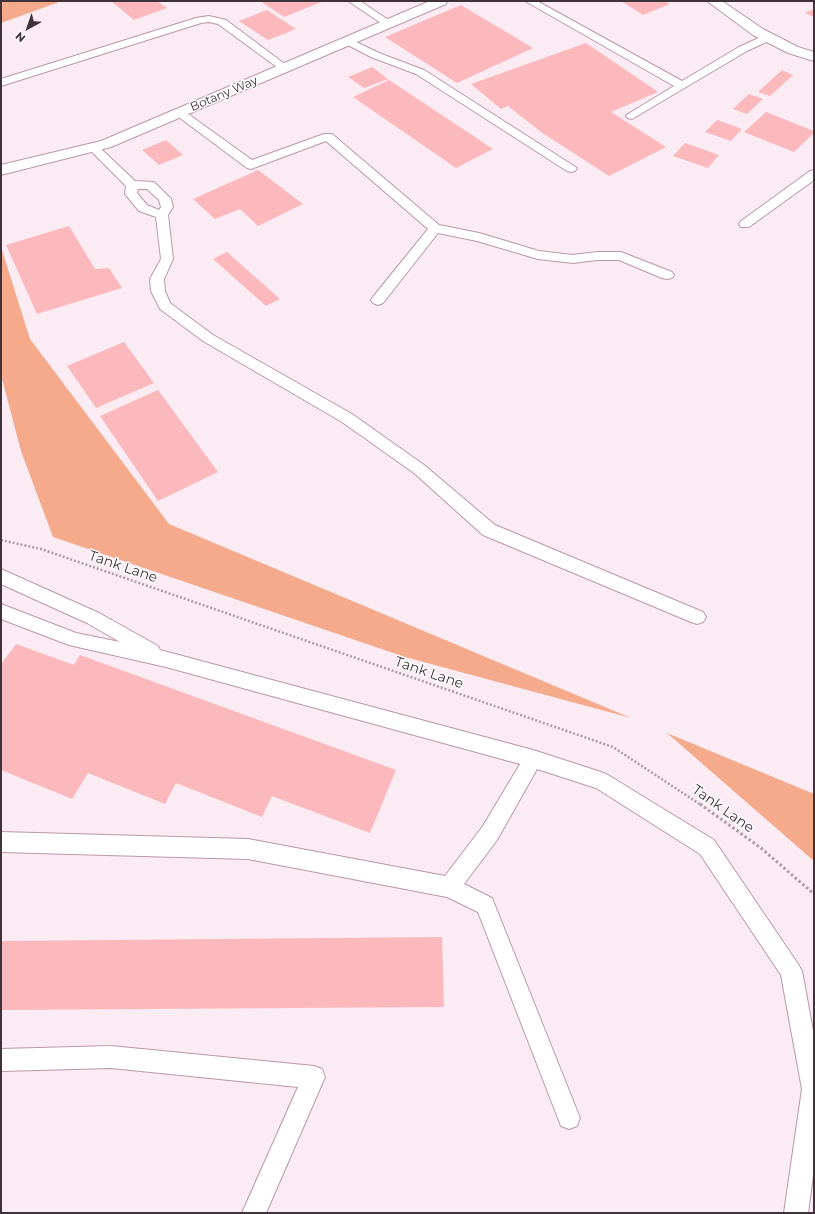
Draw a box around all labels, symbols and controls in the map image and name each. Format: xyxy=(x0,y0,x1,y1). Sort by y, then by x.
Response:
north arrow xyxy=(8,8,48,48)
text: N xyxy=(12,29,28,45)
street label: Botany Way xyxy=(188,73,260,115)
street label: Tank Lane xyxy=(86,547,160,587)
street label: Tank Lane xyxy=(392,653,466,693)
street label: Tank Lane xyxy=(689,782,757,836)

